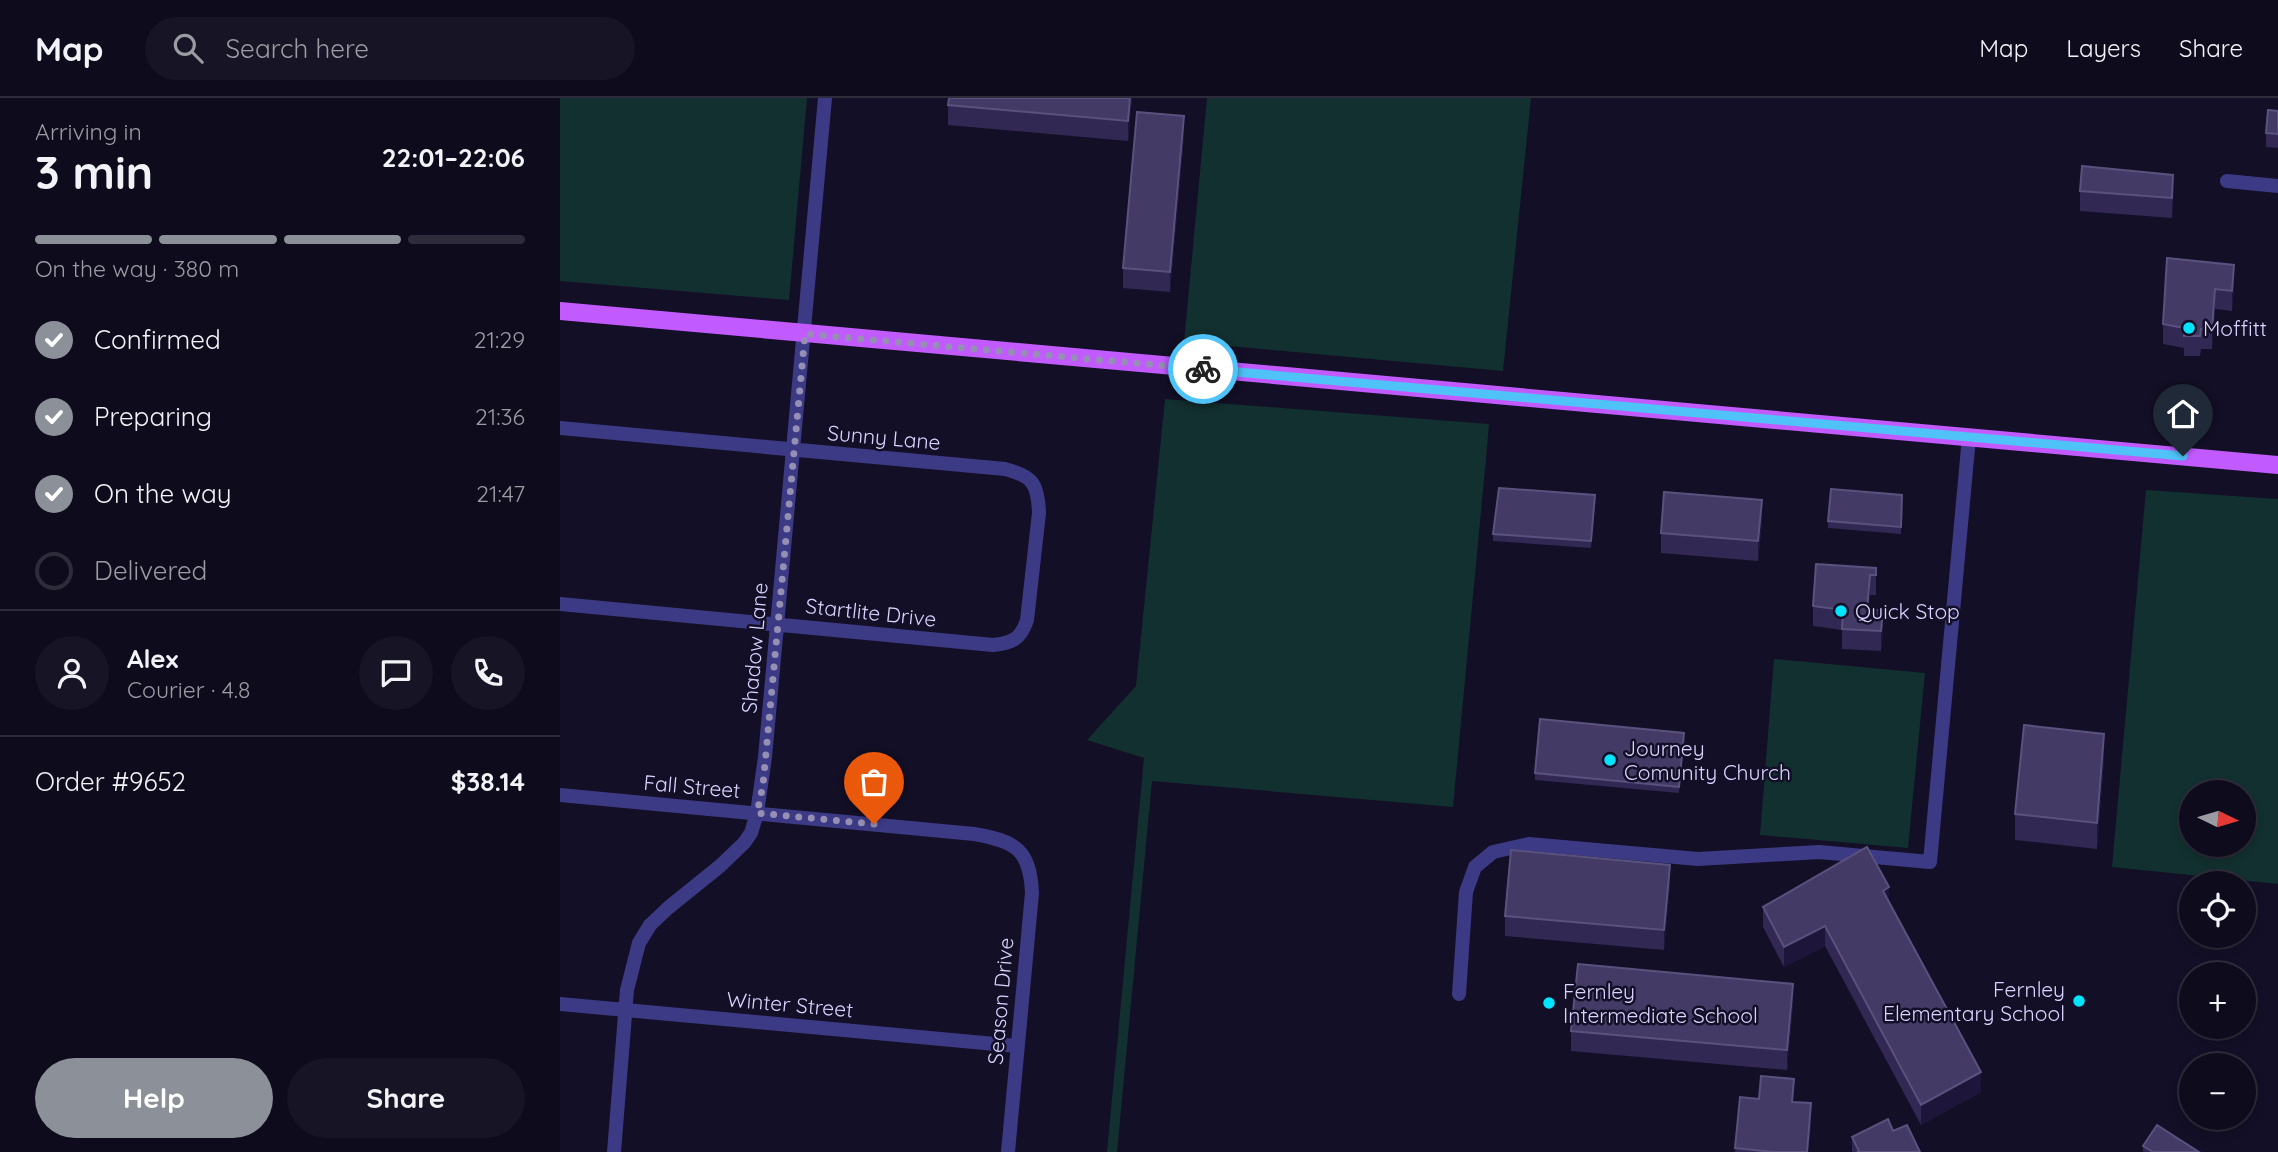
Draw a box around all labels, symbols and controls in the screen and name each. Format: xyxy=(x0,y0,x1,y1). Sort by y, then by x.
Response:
search box xyxy=(145,17,635,80)
text: Map xyxy=(35,28,103,69)
icon: search xyxy=(169,29,207,67)
text: Search here xyxy=(225,32,369,65)
text: Map xyxy=(1979,33,2028,63)
text: Layers xyxy=(2066,33,2141,63)
text: Share xyxy=(2179,33,2243,63)
text: Arriving in xyxy=(35,117,142,146)
text: 22:01–22:06 xyxy=(382,141,525,174)
text: 3 min xyxy=(35,143,153,201)
text: On the way · 380 m xyxy=(35,254,239,283)
place label: Moffitt xyxy=(2203,315,2267,341)
marker: Moffitt xyxy=(2181,320,2197,336)
icon: check xyxy=(35,321,73,359)
text: Confirmed xyxy=(94,323,221,356)
text: 21:29 xyxy=(474,325,525,354)
courier xyxy=(1168,334,1238,404)
icon: bike xyxy=(1184,350,1222,388)
pin xyxy=(2153,384,2213,456)
icon: home xyxy=(2164,395,2202,433)
icon: check xyxy=(35,398,73,436)
text: Preparing xyxy=(94,400,212,433)
text: 21:36 xyxy=(475,402,525,431)
street label: Sunny Lane xyxy=(826,419,942,455)
icon: check xyxy=(35,475,73,513)
text: On the way xyxy=(94,477,232,510)
text: 21:47 xyxy=(476,479,525,508)
text: Delivered xyxy=(94,554,207,587)
street label: Shadow Lane xyxy=(735,581,773,715)
street label: Startlite Drive xyxy=(804,592,938,632)
place label: Quick Stop xyxy=(1855,598,1960,624)
marker: Quick Stop xyxy=(1833,603,1849,619)
button: person xyxy=(35,636,109,710)
button: chat xyxy=(359,636,433,710)
button: phone xyxy=(451,636,525,710)
text: Alex xyxy=(127,642,178,675)
text: Courier · 4.8 xyxy=(127,675,250,704)
place label: Journey Comunity Church xyxy=(1624,735,1791,785)
pin xyxy=(844,752,904,824)
marker: Journey Comunity Church xyxy=(1602,752,1618,768)
icon: bag xyxy=(855,763,893,801)
text: Order #9652 xyxy=(35,765,186,798)
text: $38.14 xyxy=(451,765,525,798)
street label: Fall Street xyxy=(643,769,741,803)
north arrow xyxy=(2179,780,2256,858)
map controls xyxy=(2179,780,2256,1130)
button: locate xyxy=(2179,871,2256,948)
street label: Season Drive xyxy=(981,936,1019,1066)
button: + xyxy=(2179,962,2256,1039)
place label: Fernley Elementary School xyxy=(1883,976,2065,1026)
place label: Fernley Intermediate School xyxy=(1563,978,1758,1028)
street label: Winter Street xyxy=(726,986,854,1022)
marker: Fernley Elementary School xyxy=(2071,993,2087,1009)
marker: Fernley Intermediate School xyxy=(1541,995,1557,1011)
button: − xyxy=(2179,1053,2256,1130)
button: Help xyxy=(35,1058,273,1138)
button: Share xyxy=(287,1058,525,1138)

